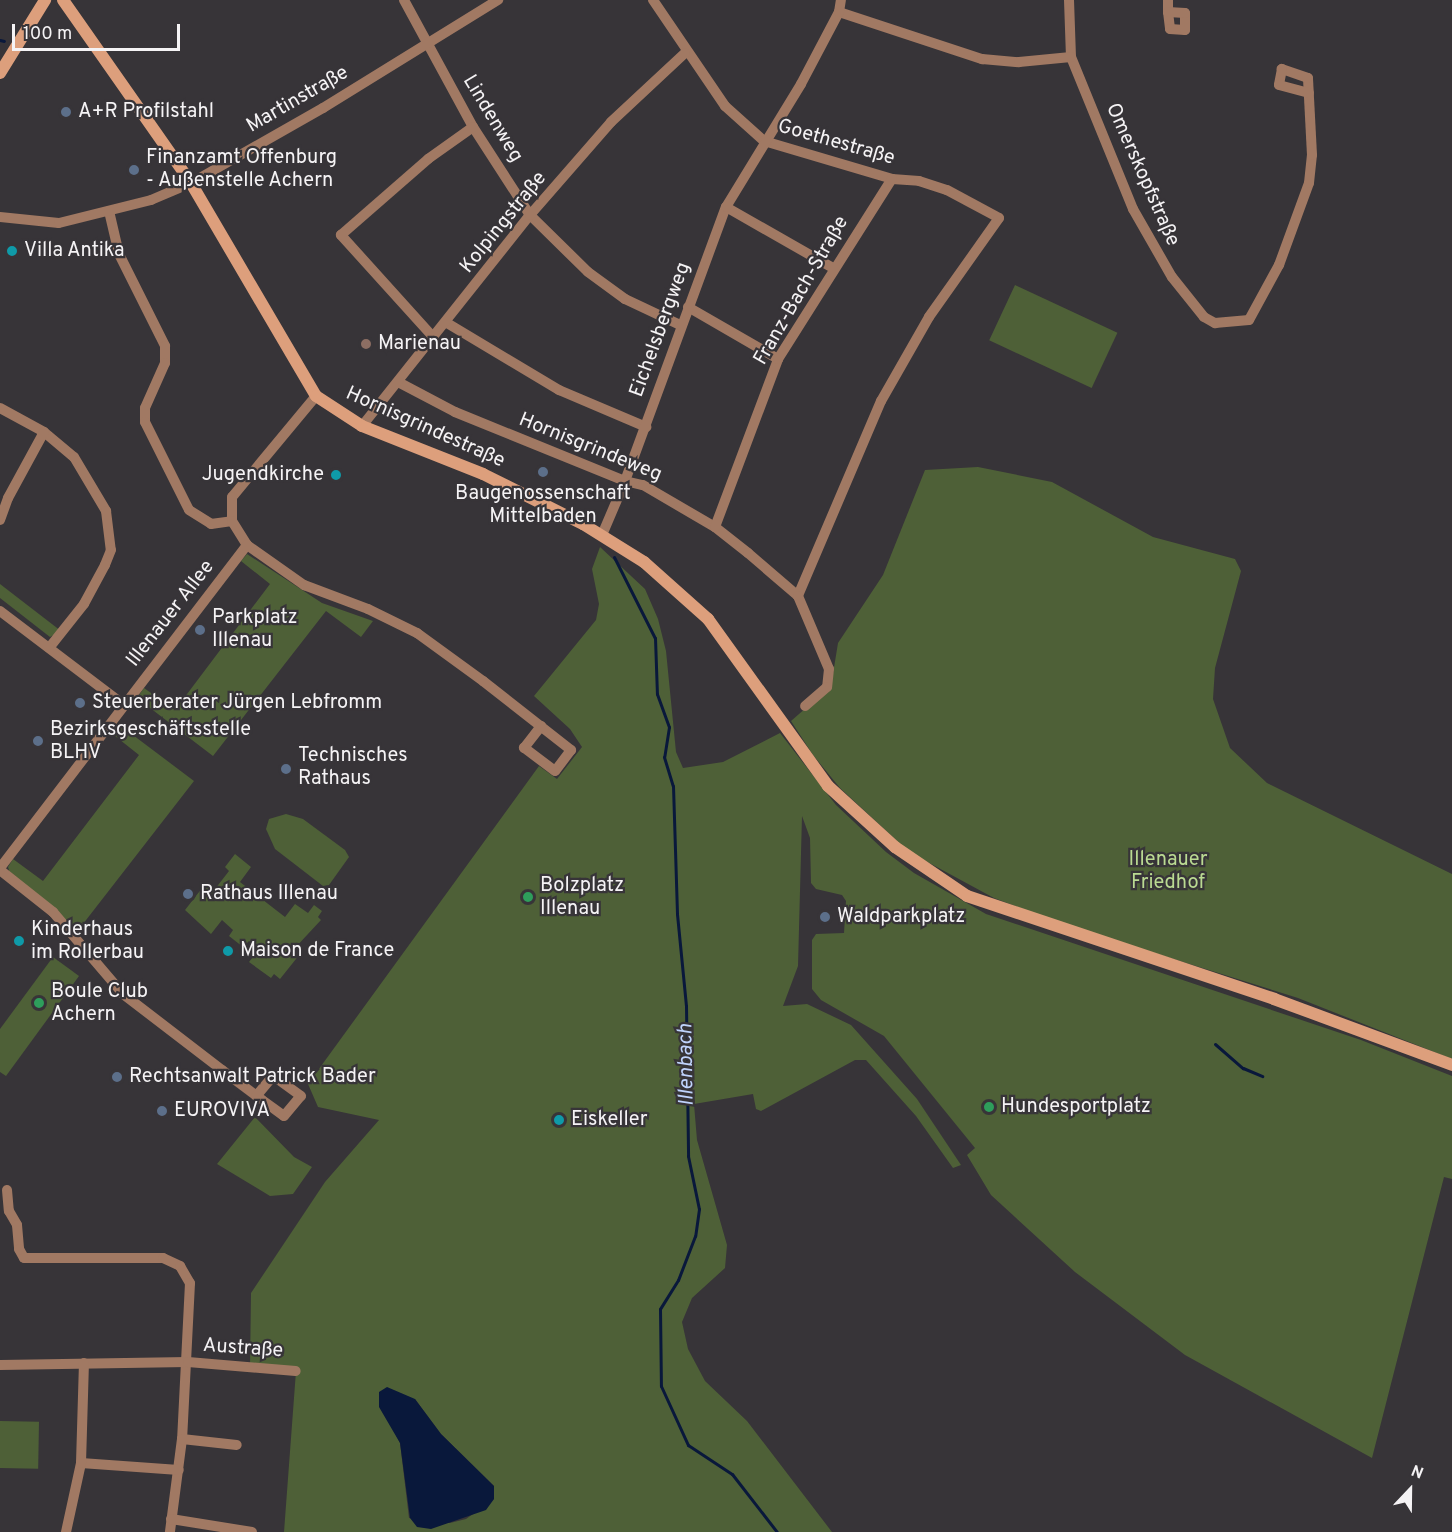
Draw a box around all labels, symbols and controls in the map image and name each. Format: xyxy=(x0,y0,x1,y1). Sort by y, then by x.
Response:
scale bar xyxy=(15,12,183,50)
text: 100 m xyxy=(23,23,72,46)
street label: Martinstraße xyxy=(243,61,353,139)
street label: Lindenweg xyxy=(457,71,527,167)
place label: A+R Profilstahl xyxy=(78,100,214,124)
street label: Omerskopfstraße xyxy=(1100,100,1184,250)
marker: A+R Profilstahl xyxy=(59,105,73,119)
street label: Goethestraße xyxy=(775,115,897,171)
place label: Finanzamt Offenburg - Außenstelle Achern xyxy=(146,146,337,193)
marker: Finanzamt Offenburg - Außenstelle Achern xyxy=(127,163,141,177)
street label: Kolpingstraße xyxy=(456,167,552,279)
street label: Franz-Bach-Straße xyxy=(750,212,854,370)
place label: Villa Antika xyxy=(24,239,125,263)
marker: Villa Antika xyxy=(5,244,19,258)
street label: Eichelsbergweg xyxy=(626,259,696,401)
place label: Marienau xyxy=(378,332,461,356)
marker: Marienau xyxy=(359,337,373,351)
street label: Hornisgrindestraße xyxy=(342,382,508,474)
street label: Hornisgrindeweg xyxy=(515,408,665,488)
place label: Jugendkirche xyxy=(202,463,324,487)
marker: Baugenossenschaft Mittelbaden xyxy=(536,465,550,479)
marker: Jugendkirche xyxy=(329,468,343,482)
place label: Baugenossenschaft Mittelbaden xyxy=(455,482,631,529)
street label: Illenauer Allee xyxy=(122,556,220,672)
place label: Parkplatz Illenau xyxy=(212,606,298,653)
marker: Parkplatz Illenau xyxy=(193,623,207,637)
place label: Steuerberater Jürgen Lebfromm xyxy=(92,691,382,715)
marker: Steuerberater Jürgen Lebfromm xyxy=(73,696,87,710)
place label: Bezirksgeschäftsstelle BLHV xyxy=(50,718,251,765)
marker: Bezirksgeschäftsstelle BLHV xyxy=(31,734,45,748)
place label: Technisches Rathaus xyxy=(298,745,408,792)
marker: Technisches Rathaus xyxy=(279,762,293,776)
park label: Illenauer Friedhof xyxy=(1129,848,1207,895)
place label: Bolzplatz Illenau xyxy=(540,874,624,921)
place label: Rathaus Illenau xyxy=(200,882,338,906)
marker: Rathaus Illenau xyxy=(181,887,195,901)
marker: Bolzplatz Illenau xyxy=(521,890,535,904)
place label: Waldparkplatz xyxy=(837,905,965,929)
marker: Waldparkplatz xyxy=(818,910,832,924)
place label: Kinderhaus im Rollerbau xyxy=(31,918,144,965)
marker: Kinderhaus im Rollerbau xyxy=(12,934,26,948)
place label: Maison de France xyxy=(240,939,394,963)
marker: Maison de France xyxy=(221,944,235,958)
place label: Boule Club Achern xyxy=(51,980,148,1027)
marker: Boule Club Achern xyxy=(32,996,46,1010)
water label: Illenbach xyxy=(674,1023,700,1107)
place label: Rechtsanwalt Patrick Bader xyxy=(129,1065,376,1089)
marker: Rechtsanwalt Patrick Bader xyxy=(110,1070,124,1084)
place label: Hundesportplatz xyxy=(1001,1095,1151,1119)
place label: EUROVIVA xyxy=(174,1099,270,1123)
marker: Hundesportplatz xyxy=(982,1100,996,1114)
marker: EUROVIVA xyxy=(155,1104,169,1118)
place label: Eiskeller xyxy=(571,1108,647,1132)
marker: Eiskeller xyxy=(552,1113,566,1127)
street label: Austraße xyxy=(202,1334,284,1364)
north arrow xyxy=(1380,1460,1440,1520)
text: N xyxy=(1408,1462,1426,1485)

